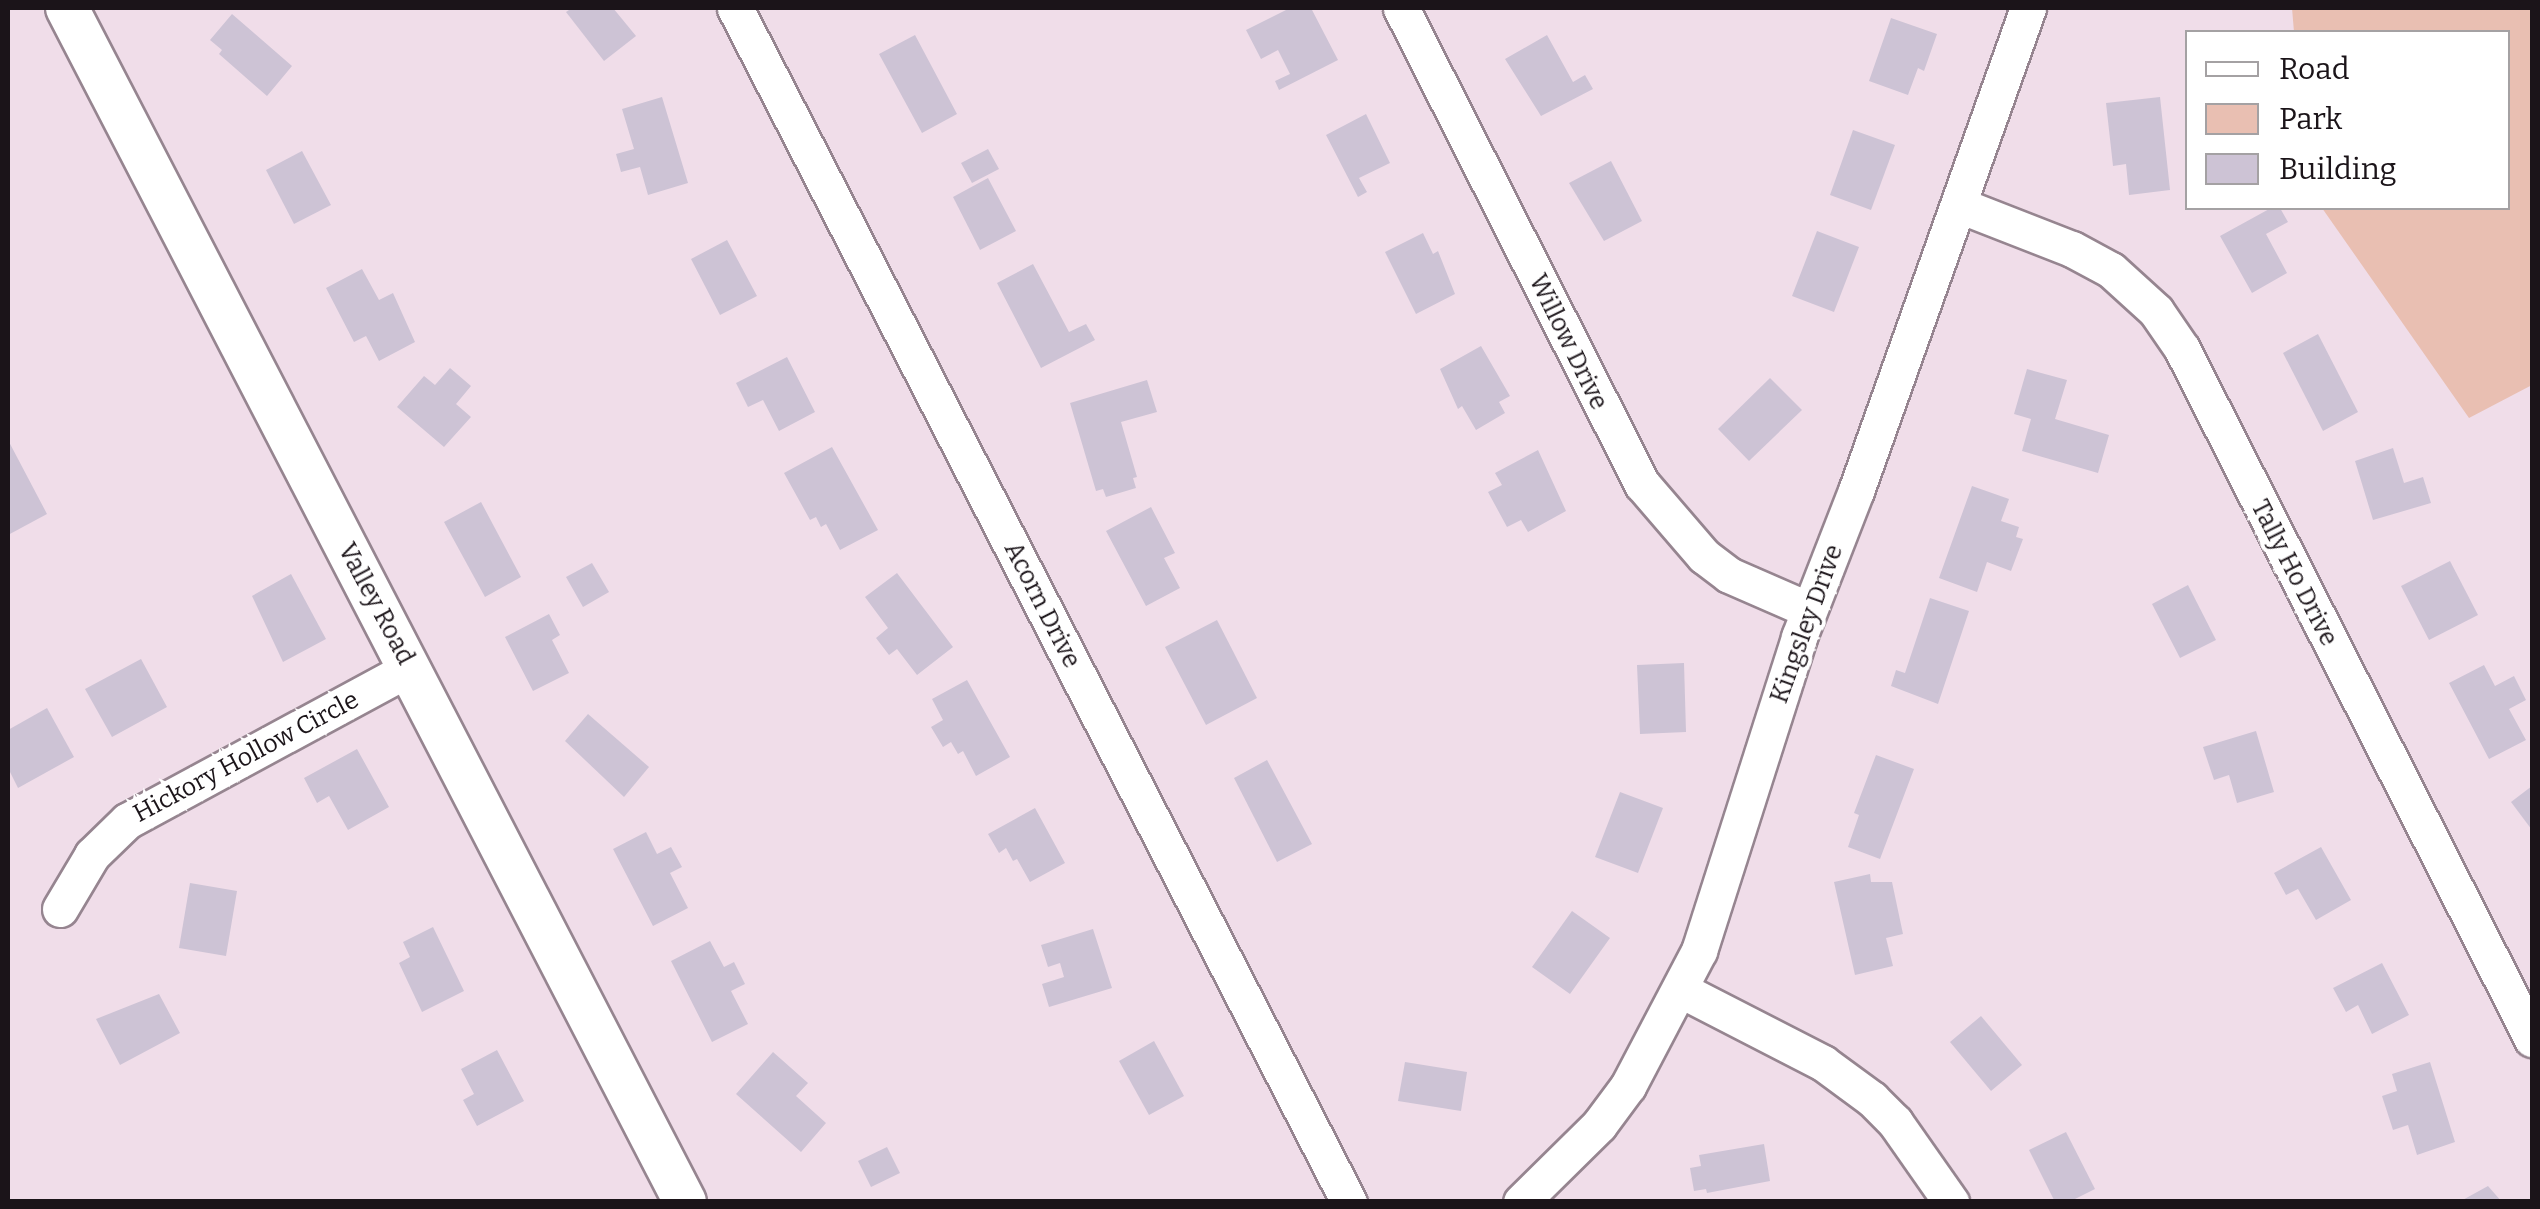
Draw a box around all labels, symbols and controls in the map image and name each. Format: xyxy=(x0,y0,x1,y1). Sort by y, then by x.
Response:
legend xyxy=(2185,30,2510,210)
text: Road xyxy=(2279,51,2350,87)
text: Park xyxy=(2279,101,2342,137)
text: Building xyxy=(2279,151,2397,187)
street label: Willow Drive xyxy=(1522,269,1614,415)
street label: Tally Ho Drive xyxy=(2244,495,2344,651)
street label: Acorn Drive xyxy=(998,537,1086,673)
street label: Valley Road xyxy=(331,538,421,670)
street label: Kingsley Drive xyxy=(1764,541,1850,707)
street label: Hickory Hollow Circle xyxy=(128,685,364,829)

